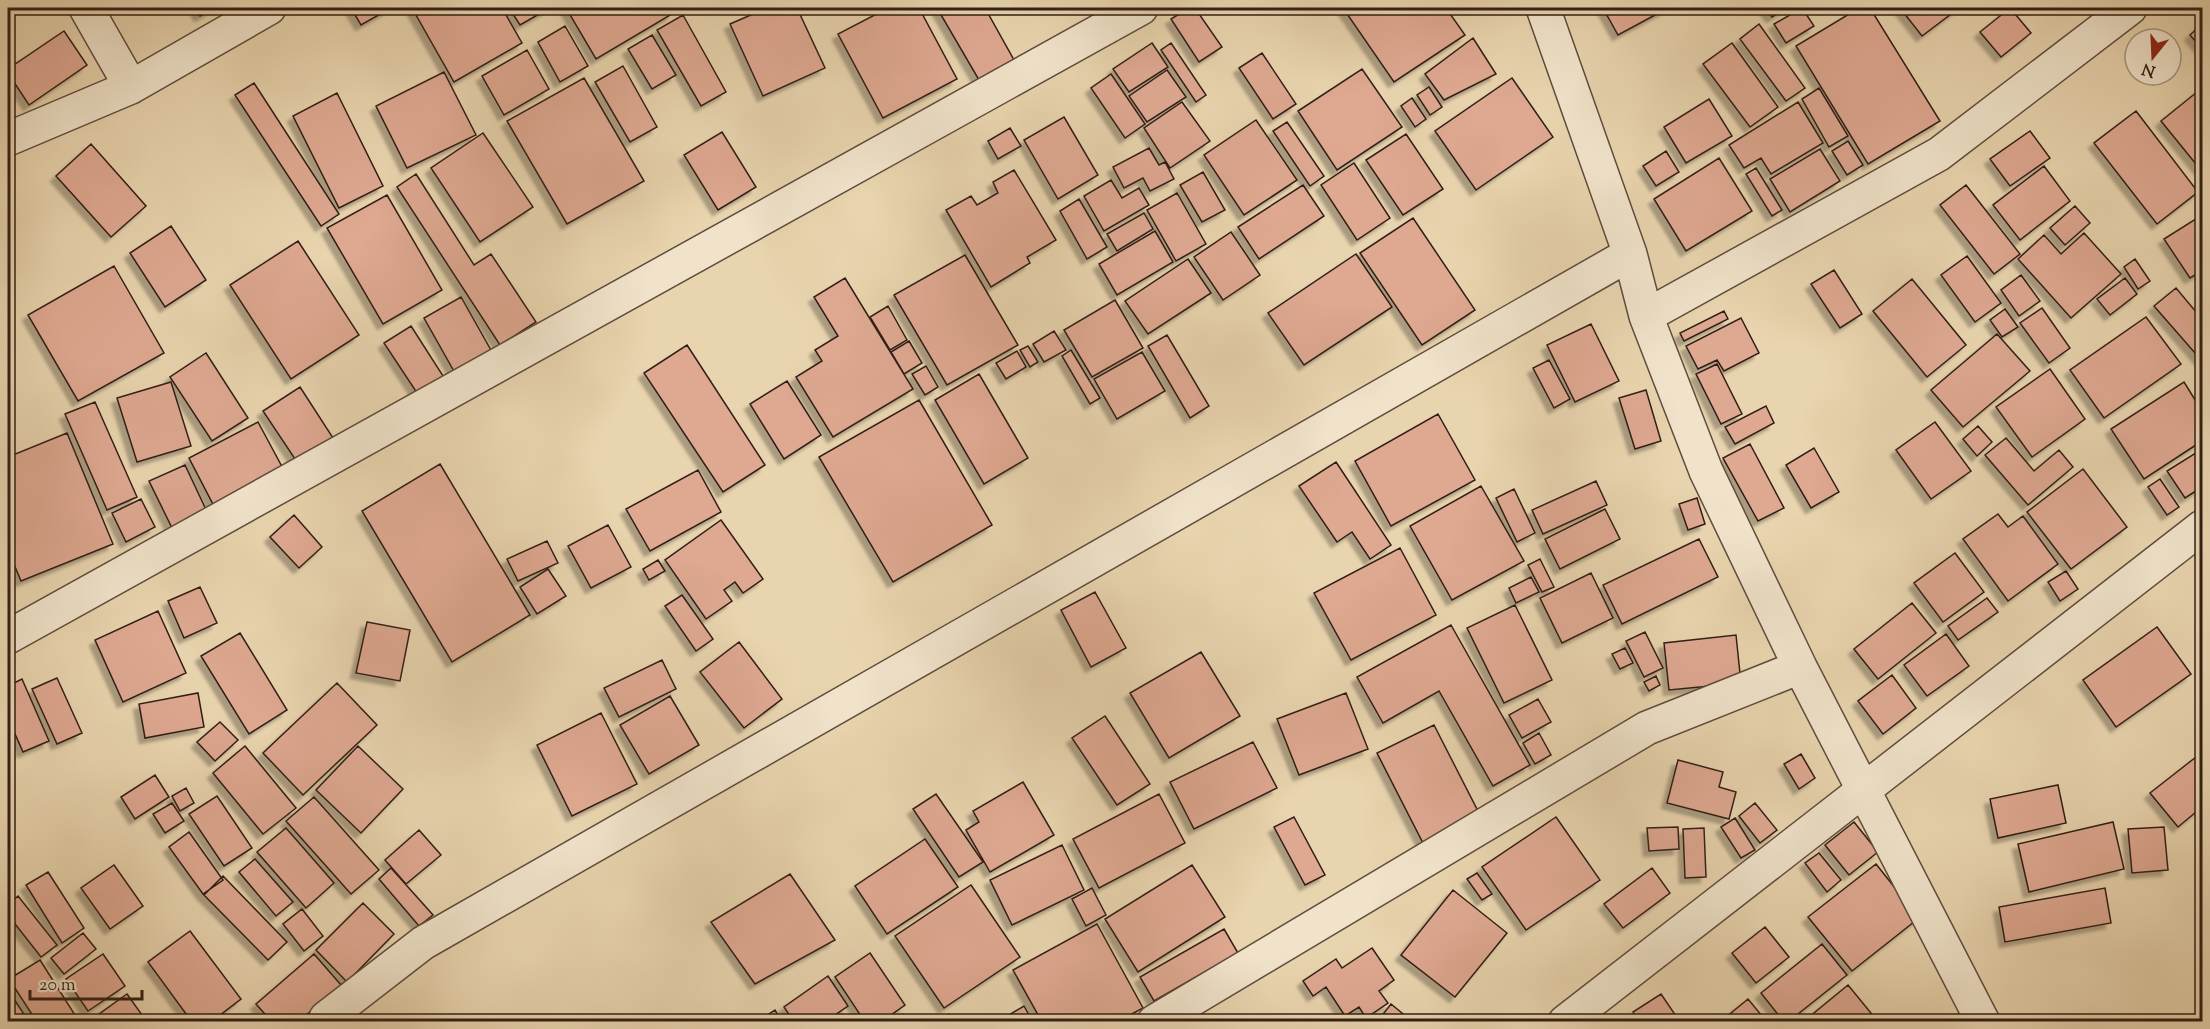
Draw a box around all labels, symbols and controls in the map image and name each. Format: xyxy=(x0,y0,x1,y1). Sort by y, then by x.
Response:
north arrow xyxy=(2123,27,2183,87)
text: N xyxy=(2139,56,2159,82)
scale bar xyxy=(30,963,142,1001)
text: 20 m xyxy=(39,973,76,999)

